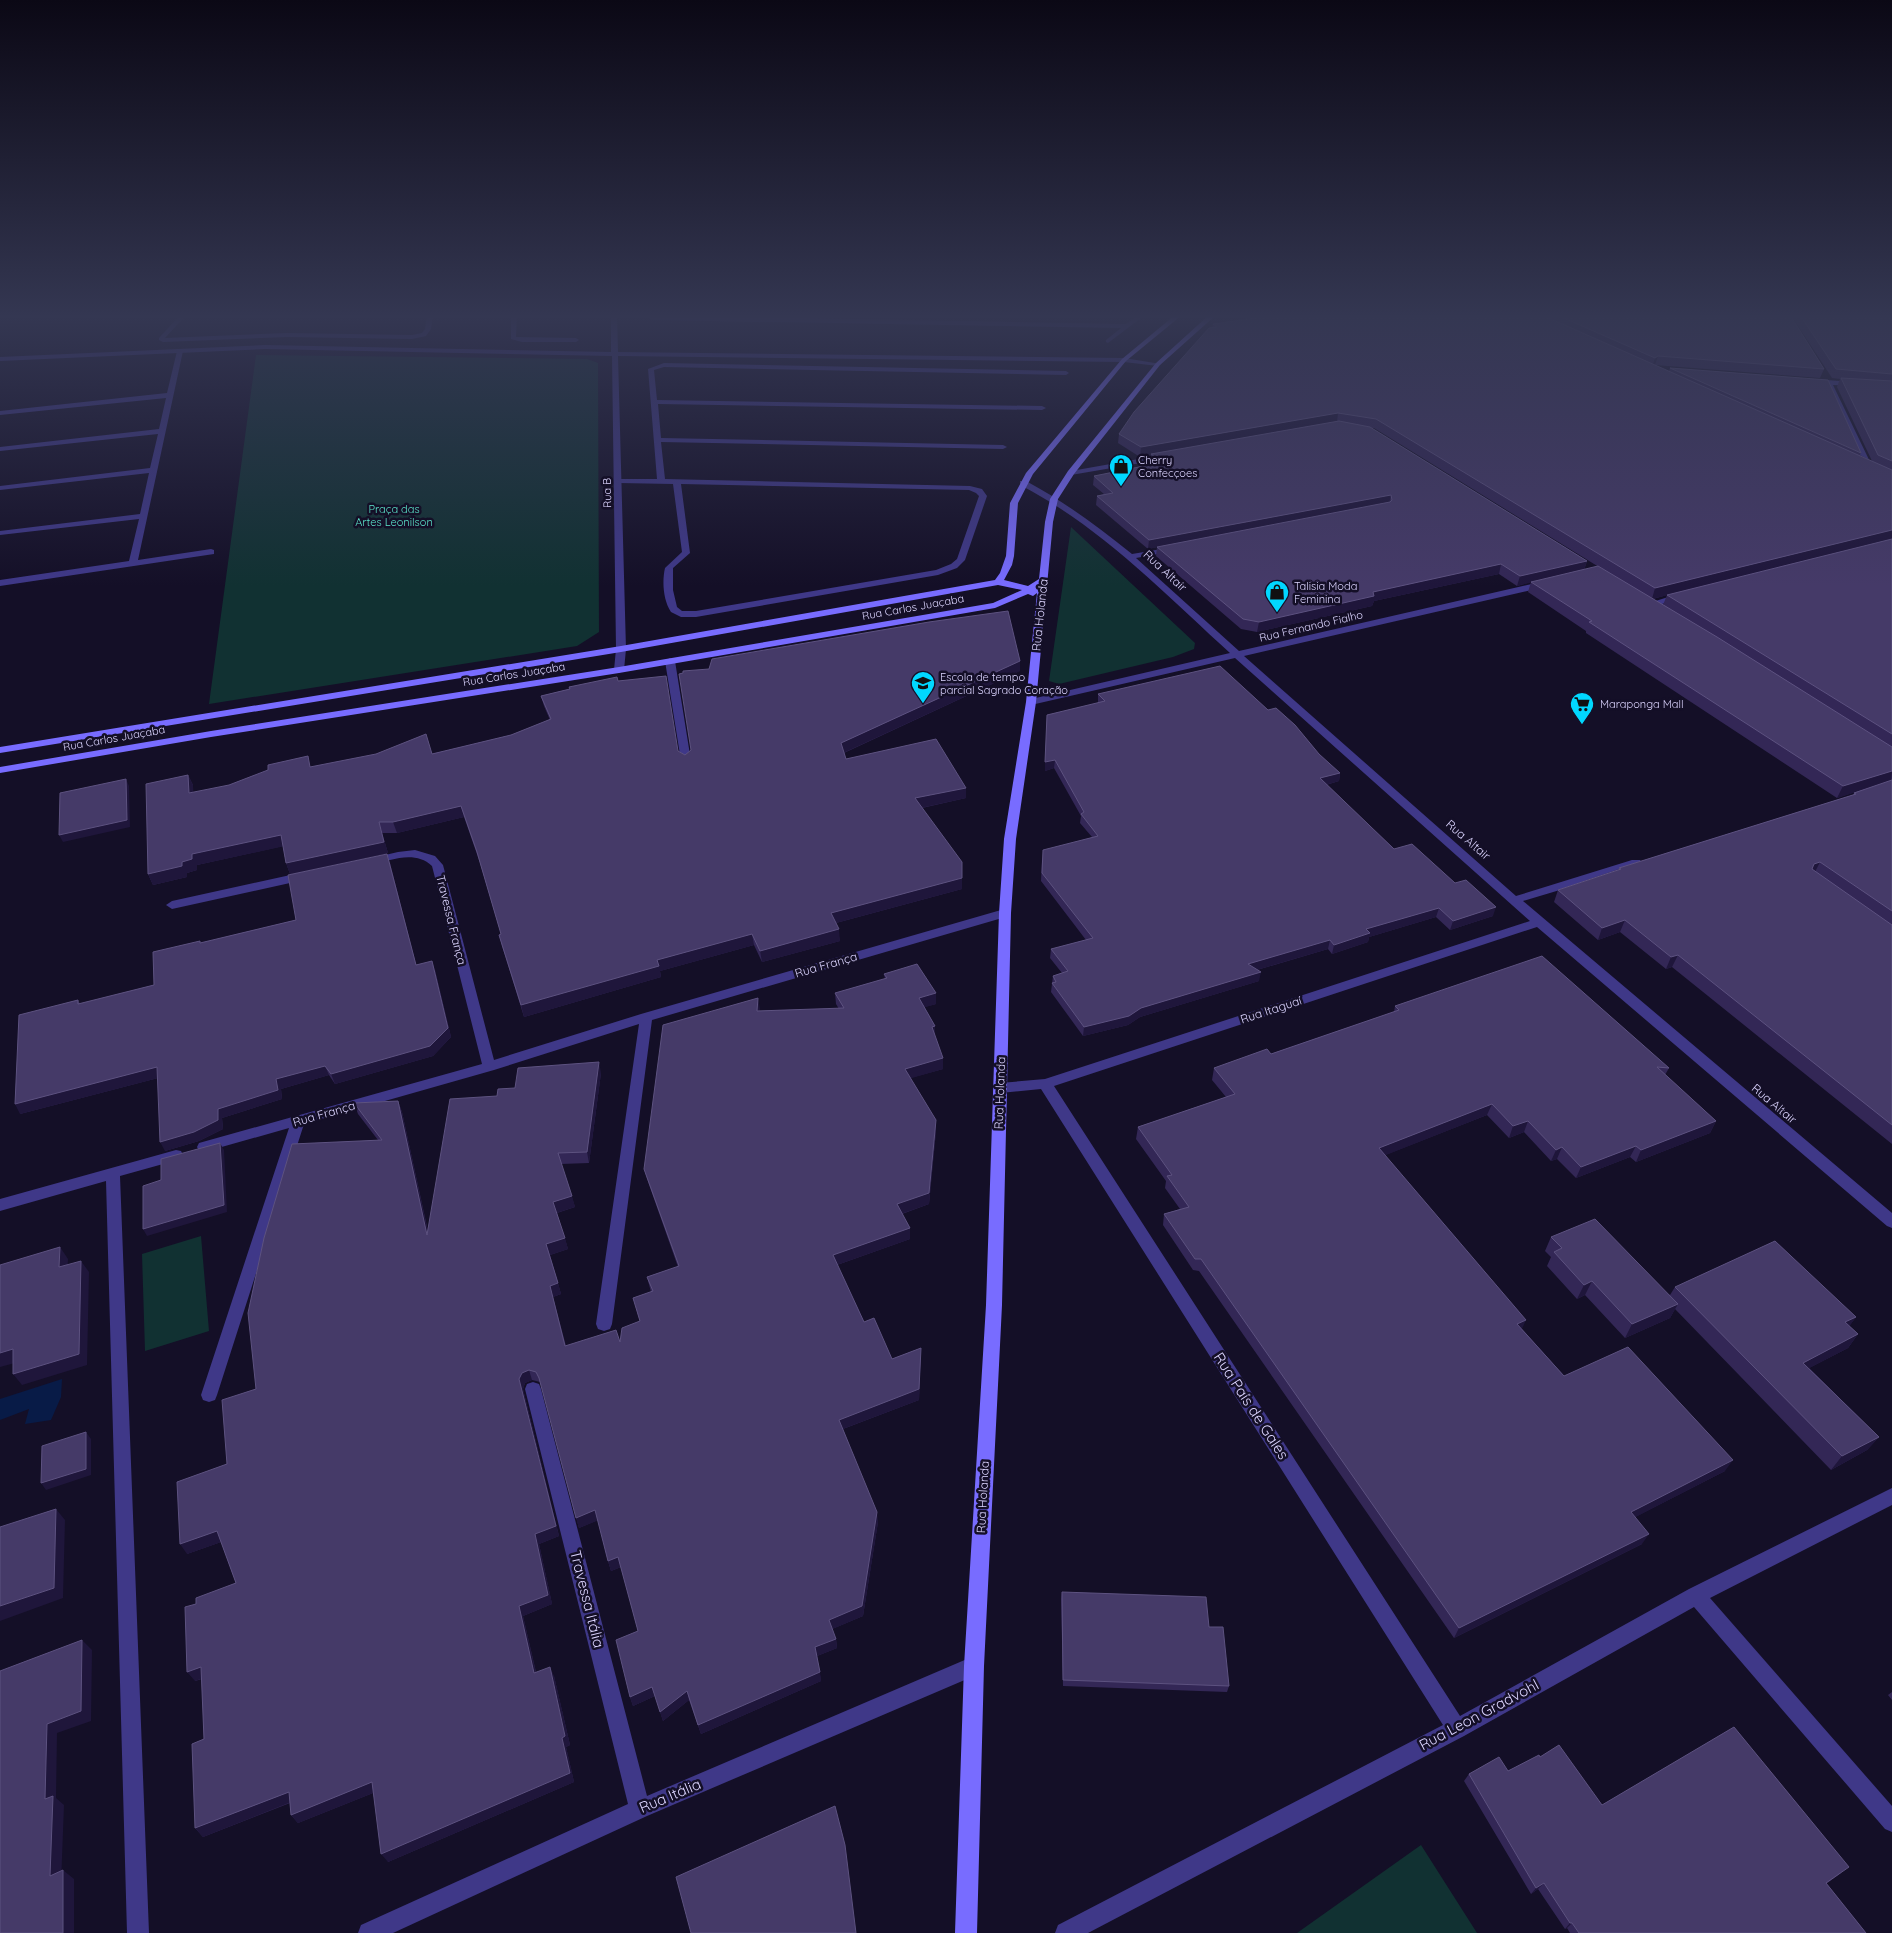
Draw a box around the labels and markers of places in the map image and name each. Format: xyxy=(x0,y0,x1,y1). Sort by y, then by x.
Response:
shop icon: Cherry Confecçoes xyxy=(1108,453,1134,487)
place label: Cherry Confecçoes xyxy=(1138,453,1197,480)
shop icon: Talisia Moda Feminina xyxy=(1264,579,1290,613)
place label: Talisia Moda Feminina xyxy=(1294,579,1357,606)
school or university icon: Escola de tempo parcial Sagrado Coração xyxy=(910,670,936,704)
place label: Escola de tempo parcial Sagrado Coração xyxy=(940,670,1068,697)
supermarket icon: Maraponga Mall xyxy=(1569,691,1595,725)
place label: Maraponga Mall xyxy=(1600,697,1684,711)

